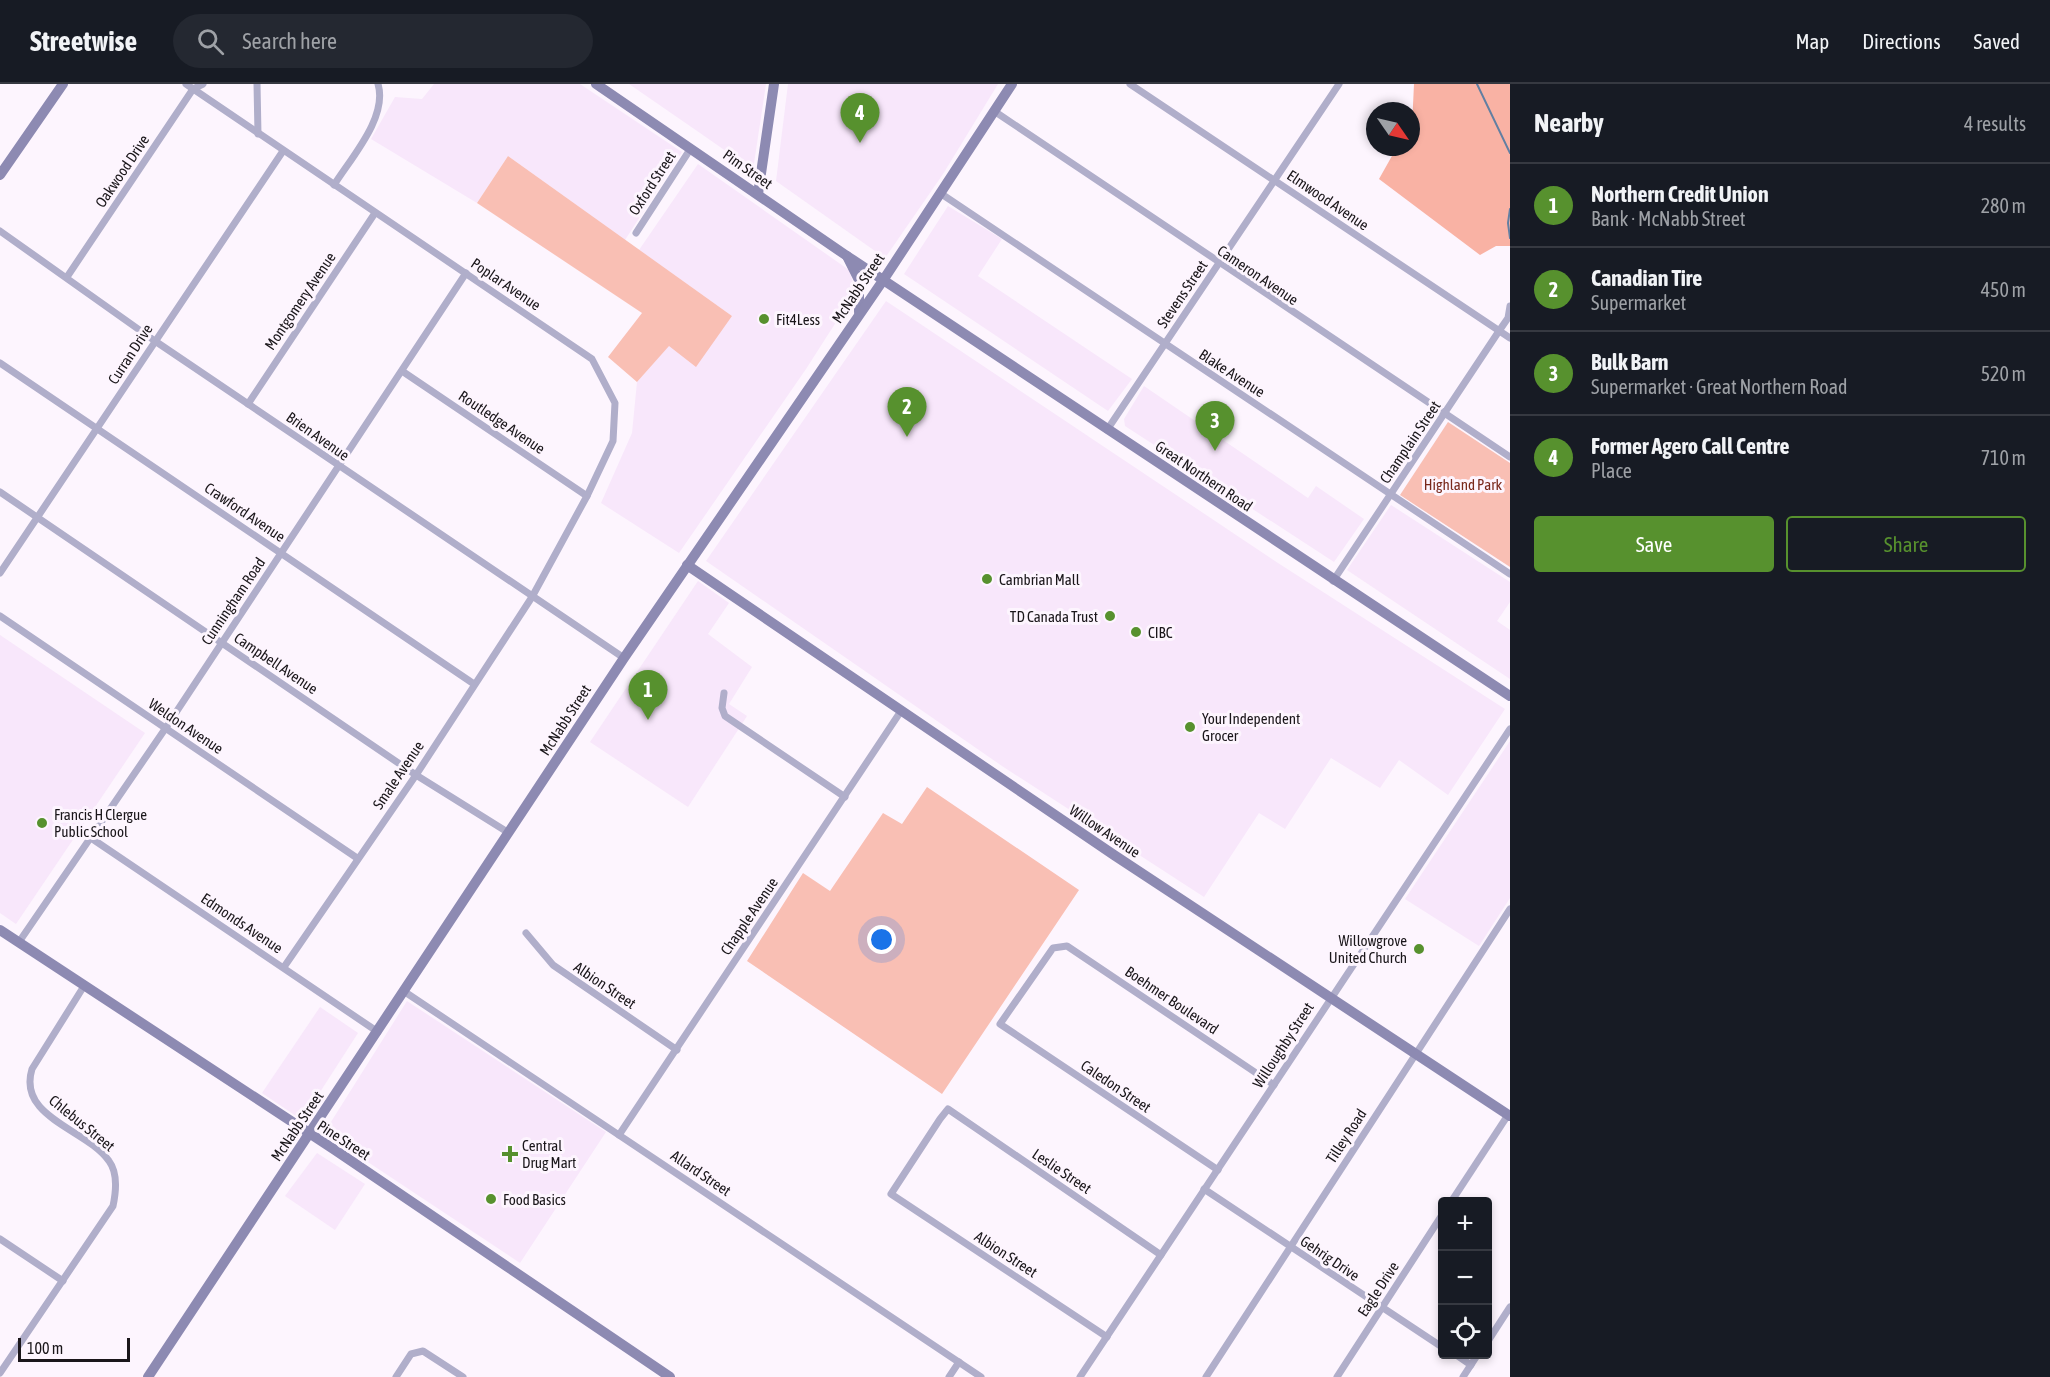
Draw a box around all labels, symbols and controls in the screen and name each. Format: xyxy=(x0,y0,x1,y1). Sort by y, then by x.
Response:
search box xyxy=(173,14,593,68)
text: Streetwise xyxy=(30,25,137,57)
icon: search xyxy=(194,25,227,58)
text: Search here xyxy=(242,28,337,54)
text: Map xyxy=(1795,29,1829,53)
text: Directions xyxy=(1862,29,1941,53)
text: Saved xyxy=(1974,29,2020,53)
pin: 4 xyxy=(840,94,880,143)
north arrow xyxy=(1366,102,1420,156)
text: Nearby xyxy=(1534,108,1604,138)
text: 4 results xyxy=(1964,112,2026,135)
street label: Oakwood Drive xyxy=(92,131,153,210)
street label: Pim Street xyxy=(720,146,776,192)
street label: Oxford Street xyxy=(625,148,679,218)
street label: Elmwood Avenue xyxy=(1284,166,1372,234)
text: Northern Credit Union xyxy=(1591,181,1769,207)
text: 1 xyxy=(1549,194,1558,217)
text: 280 m xyxy=(1981,194,2026,217)
text: Bank · McNabb Street xyxy=(1591,207,1746,230)
street label: Cameron Avenue xyxy=(1214,242,1302,308)
street label: Montgomery Avenue xyxy=(261,249,339,353)
street label: McNabb Street xyxy=(828,250,888,326)
street label: Poplar Avenue xyxy=(468,254,544,314)
street label: Stevens Street xyxy=(1153,257,1211,331)
text: Canadian Tire xyxy=(1591,265,1702,291)
text: 2 xyxy=(1549,278,1558,301)
text: 450 m xyxy=(1981,278,2026,301)
text: Supermarket xyxy=(1591,291,1686,314)
place label: Fit4Less xyxy=(776,311,820,328)
marker: Fit4Less xyxy=(757,312,771,326)
street label: Curran Drive xyxy=(104,321,156,387)
street label: Blake Avenue xyxy=(1196,346,1268,401)
text: Bulk Barn xyxy=(1591,349,1668,375)
text: 3 xyxy=(1549,362,1558,385)
text: 520 m xyxy=(1981,362,2026,385)
text: Supermarket · Great Northern Road xyxy=(1591,375,1847,398)
street label: Routledge Avenue xyxy=(456,387,548,457)
pin: 2 xyxy=(888,388,926,437)
street label: Champlain Street xyxy=(1376,398,1444,486)
pin: 3 xyxy=(1196,402,1234,451)
street label: Brien Avenue xyxy=(283,408,353,464)
text: Former Agero Call Centre xyxy=(1591,433,1789,459)
street label: Great Northern Road xyxy=(1152,437,1256,515)
text: 4 xyxy=(1549,446,1558,469)
text: 710 m xyxy=(1981,446,2026,469)
text: Place xyxy=(1591,459,1632,482)
park label: Highland Park xyxy=(1424,476,1503,493)
street label: Crawford Avenue xyxy=(202,479,289,545)
button: Save xyxy=(1534,516,1774,572)
button: Share xyxy=(1786,516,2026,572)
street label: Cunningham Road xyxy=(198,554,268,648)
place label: Cambrian Mall xyxy=(999,571,1080,588)
marker: Cambrian Mall xyxy=(980,572,994,586)
place label: TD Canada Trust xyxy=(1010,608,1098,625)
marker: TD Canada Trust xyxy=(1103,609,1117,623)
place label: CIBC xyxy=(1148,624,1173,641)
marker: CIBC xyxy=(1129,625,1143,639)
street label: Campbell Avenue xyxy=(231,629,321,697)
pin: 1 xyxy=(628,670,668,720)
street label: McNabb Street xyxy=(536,682,594,758)
street label: Weldon Avenue xyxy=(146,695,227,757)
place label: Your Independent Grocer xyxy=(1202,710,1300,744)
marker: Your Independent Grocer xyxy=(1183,720,1197,734)
street label: Smale Avenue xyxy=(369,738,427,812)
street label: Willow Avenue xyxy=(1066,801,1144,861)
place label: Francis H Clergue Public School xyxy=(54,806,147,840)
marker: Francis H Clergue Public School xyxy=(35,816,49,830)
street label: Chapple Avenue xyxy=(717,874,781,958)
street label: Edmonds Avenue xyxy=(198,890,286,957)
your location xyxy=(867,925,896,954)
place label: Willowgrove United Church xyxy=(1329,932,1407,966)
marker: Willowgrove United Church xyxy=(1412,942,1426,956)
street label: Albion Street xyxy=(571,958,639,1012)
street label: Boehmer Boulevard xyxy=(1122,963,1222,1037)
street label: Willoughby Street xyxy=(1249,999,1317,1091)
street label: Caledon Street xyxy=(1078,1056,1154,1116)
street label: McNabb Street xyxy=(267,1088,327,1164)
street label: Chlebus Street xyxy=(46,1091,118,1155)
street label: Tilley Road xyxy=(1322,1106,1370,1166)
street label: Pine Street xyxy=(314,1117,374,1163)
place label: Central Drug Mart xyxy=(522,1137,576,1171)
street label: Leslie Street xyxy=(1029,1145,1095,1197)
marker: Central Drug Mart xyxy=(503,1147,517,1161)
street label: Allard Street xyxy=(668,1147,734,1199)
place label: Food Basics xyxy=(503,1191,566,1208)
marker: Food Basics xyxy=(484,1192,498,1206)
map controls xyxy=(1438,1197,1492,1359)
button: + xyxy=(1438,1197,1492,1251)
street label: Albion Street xyxy=(972,1227,1040,1281)
street label: Gehrig Drive xyxy=(1297,1232,1363,1284)
button: − xyxy=(1438,1251,1492,1305)
street label: Eagle Drive xyxy=(1354,1258,1402,1319)
button: locate xyxy=(1438,1305,1492,1359)
scale bar xyxy=(18,1335,130,1362)
text: 100 m xyxy=(27,1339,63,1357)

